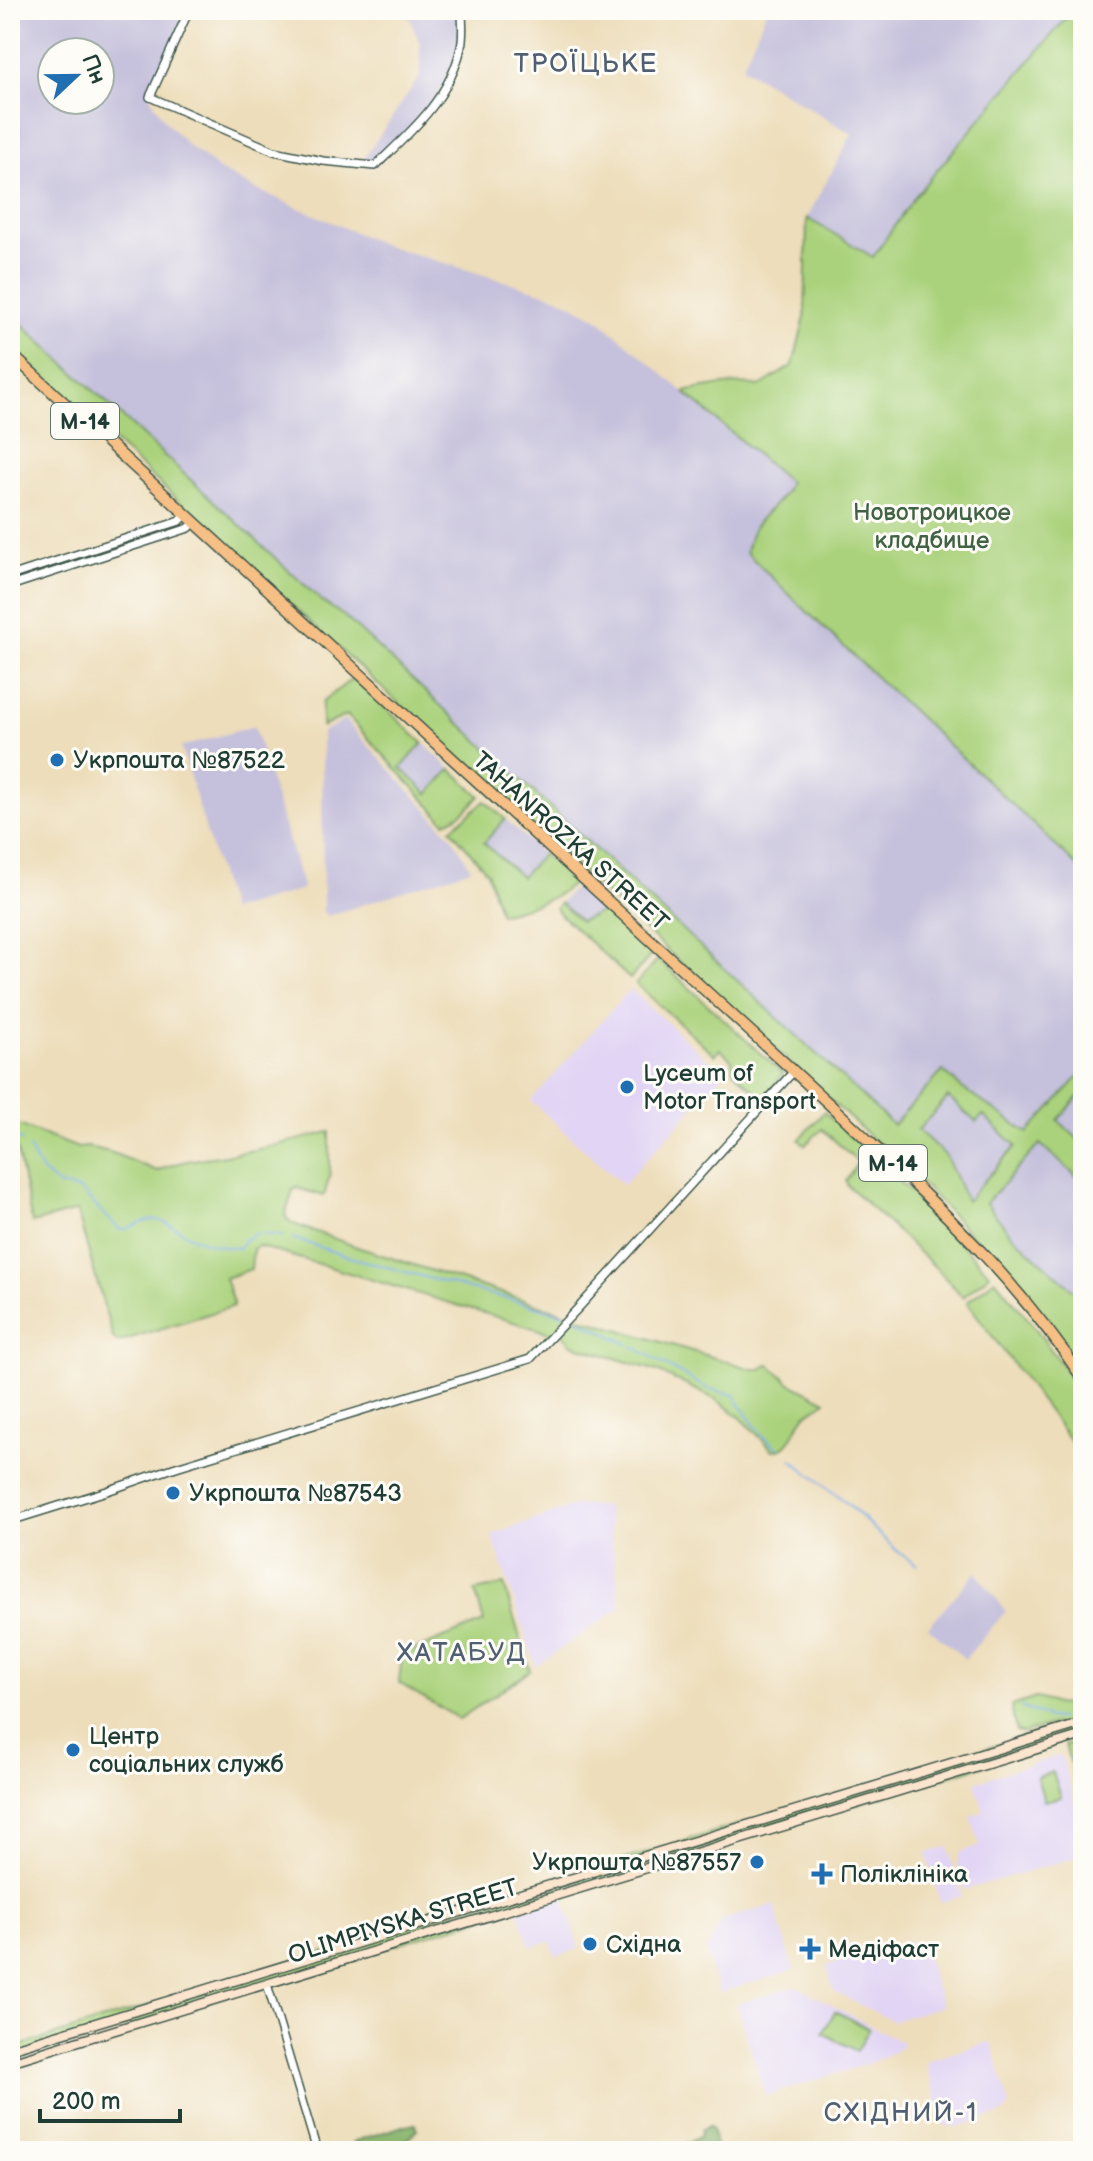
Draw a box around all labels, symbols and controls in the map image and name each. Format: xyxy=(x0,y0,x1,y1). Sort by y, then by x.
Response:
north arrow xyxy=(36,36,116,116)
district label: ТРОЇЦЬКЕ xyxy=(514,48,658,80)
text: Пн xyxy=(75,50,111,88)
road number: М-14 xyxy=(51,403,119,439)
park label: Новотроицкое кладбище xyxy=(853,498,1011,555)
place label: Укрпошта №87522 xyxy=(73,746,285,775)
street label: TAHANROZKA STREET xyxy=(467,746,675,937)
marker: Укрпошта №87522 xyxy=(48,751,66,769)
place label: Lyceum of Motor Transport xyxy=(643,1059,817,1116)
marker: Lyceum of Motor Transport xyxy=(618,1078,636,1096)
road number: М-14 xyxy=(859,1145,927,1181)
place label: Укрпошта №87543 xyxy=(189,1479,402,1508)
marker: Укрпошта №87543 xyxy=(164,1484,182,1502)
district label: ХАТАБУД xyxy=(397,1638,527,1669)
place label: Центр соціальних служб xyxy=(89,1722,284,1779)
marker: Центр соціальних служб xyxy=(64,1741,82,1759)
place label: Укрпошта №87557 xyxy=(532,1848,741,1877)
marker: Укрпошта №87557 xyxy=(748,1853,766,1871)
place label: Поліклініка xyxy=(840,1860,968,1889)
marker: Поліклініка xyxy=(811,1863,833,1885)
street label: OLIMPIYSKA STREET xyxy=(285,1872,522,1970)
place label: Східна xyxy=(606,1930,681,1959)
marker: Східна xyxy=(581,1935,599,1953)
place label: Медіфаст xyxy=(828,1935,939,1964)
marker: Медіфаст xyxy=(799,1938,821,1960)
scale bar xyxy=(40,2073,180,2123)
text: 200 m xyxy=(52,2087,121,2116)
district label: СХІДНИЙ-1 xyxy=(824,2098,978,2129)

